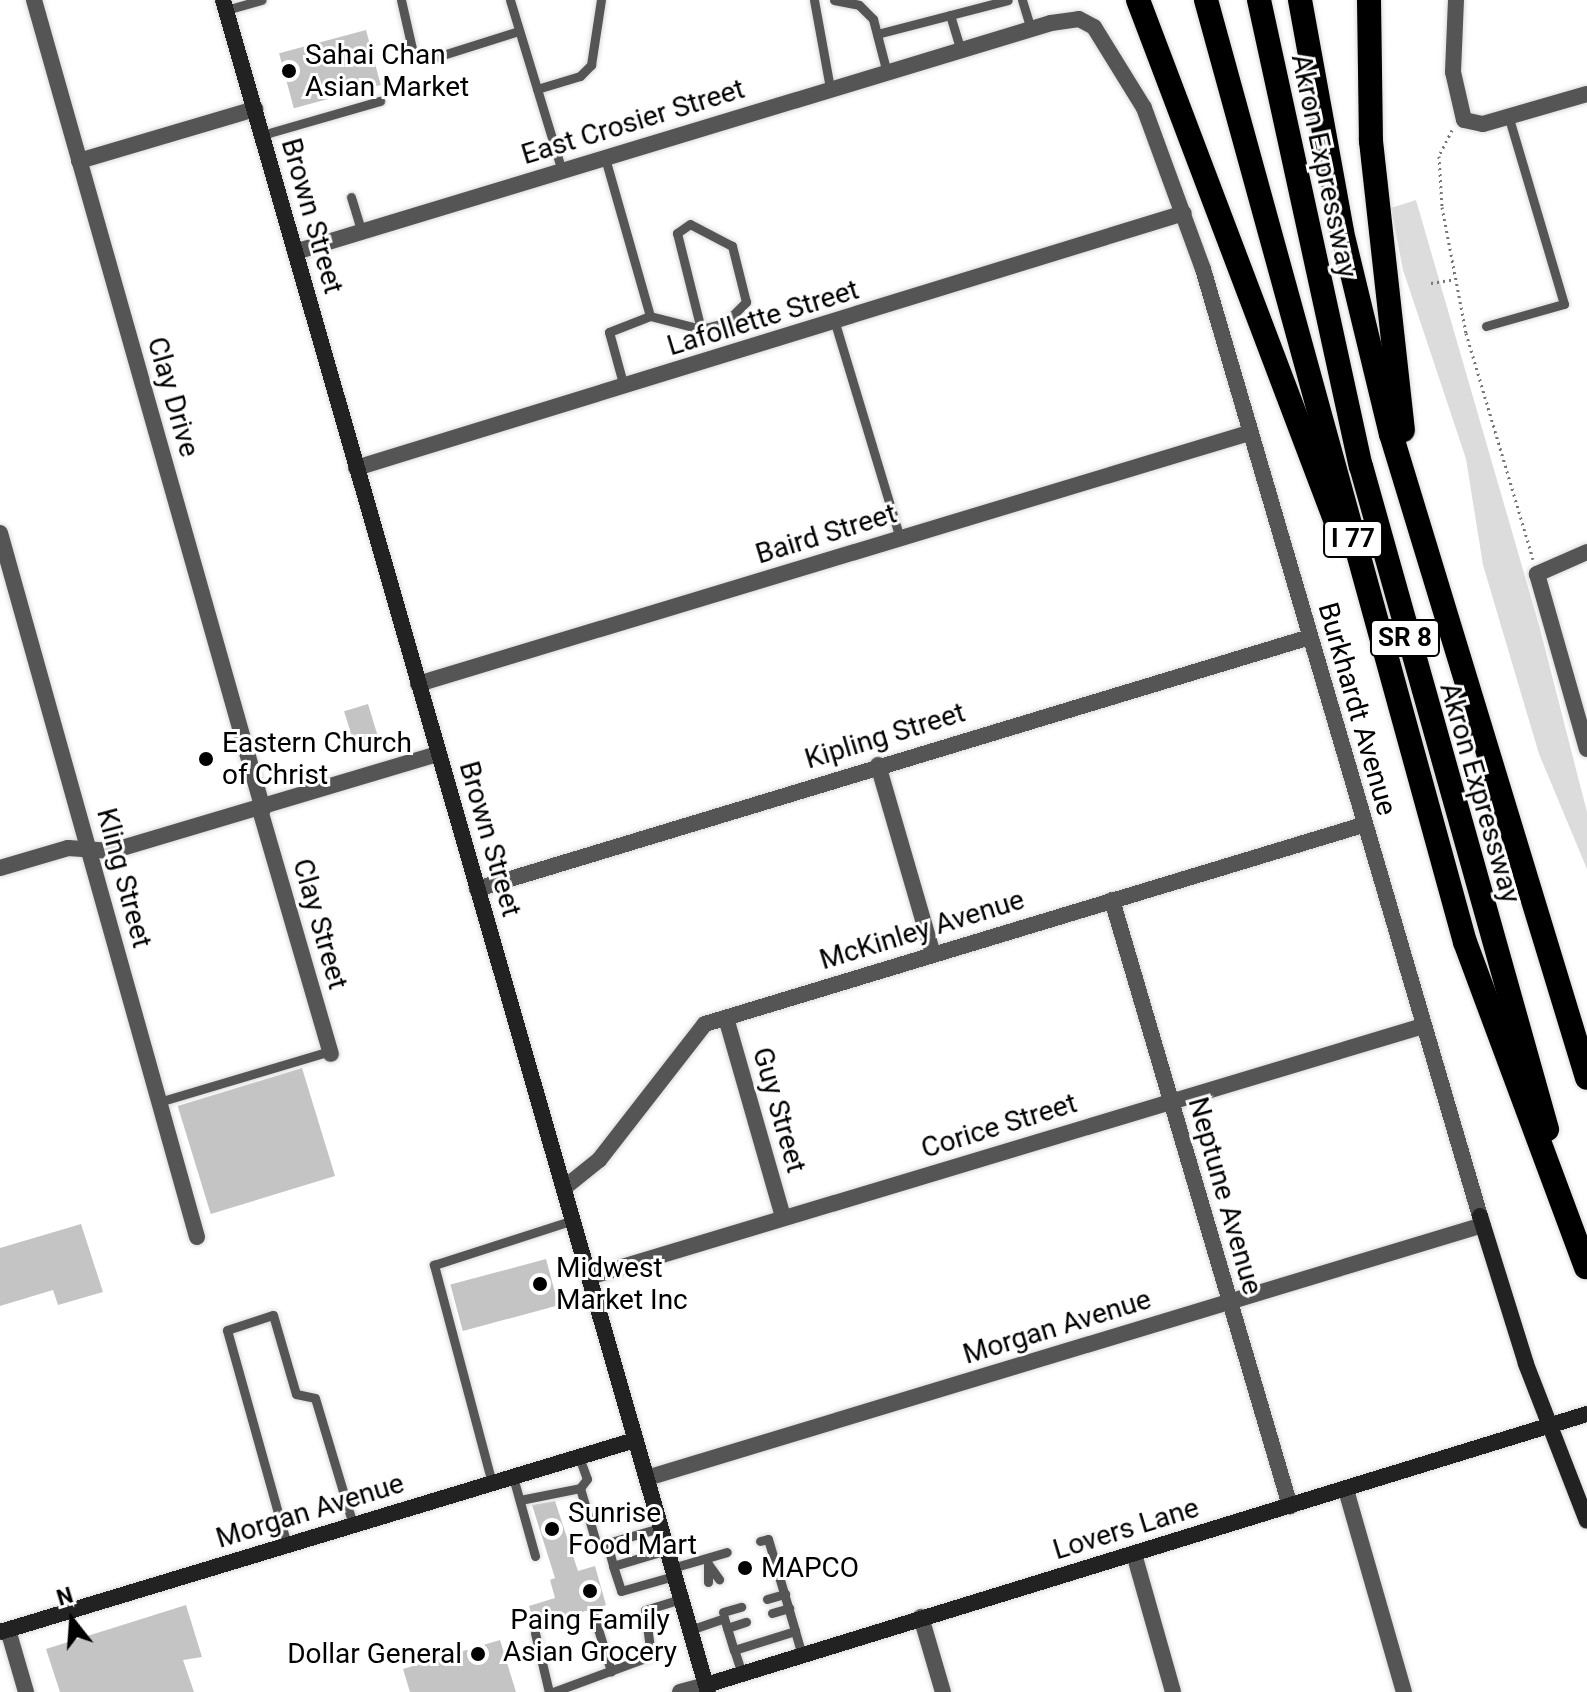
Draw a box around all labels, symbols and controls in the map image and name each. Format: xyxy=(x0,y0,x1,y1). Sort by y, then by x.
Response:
place label: Sahai Chan Asian Market xyxy=(305,38,469,104)
street label: Akron Expressway xyxy=(1284,51,1364,281)
marker: Sahai Chan Asian Market xyxy=(280,62,298,80)
street label: East Crosier Street xyxy=(517,72,749,172)
street label: Brown Street xyxy=(274,134,350,298)
street label: Lafollette Street xyxy=(663,273,863,363)
street label: Clay Drive xyxy=(140,333,206,461)
street label: Baird Street xyxy=(752,497,900,571)
road number: I 77 xyxy=(1323,517,1383,561)
street label: Burkhardt Avenue xyxy=(1311,599,1403,819)
road number: SR 8 xyxy=(1369,616,1441,660)
street label: Akron Expressway xyxy=(1432,679,1528,907)
street label: Kipling Street xyxy=(801,696,969,776)
place label: Eastern Church of Christ xyxy=(222,726,412,792)
marker: Eastern Church of Christ xyxy=(197,750,215,768)
street label: Brown Street xyxy=(452,757,528,921)
street label: Kling Street xyxy=(89,804,159,952)
street label: Clay Street xyxy=(285,855,355,993)
street label: McKinley Avenue xyxy=(816,883,1028,977)
street label: Guy Street xyxy=(745,1044,813,1176)
street label: Corice Street xyxy=(917,1086,1081,1166)
street label: Neptune Avenue xyxy=(1181,1093,1269,1299)
place label: Midwest Market Inc xyxy=(556,1251,688,1317)
marker: Midwest Market Inc xyxy=(531,1275,549,1293)
street label: Morgan Avenue xyxy=(959,1282,1155,1372)
street label: Morgan Avenue xyxy=(212,1466,408,1556)
street label: Lovers Lane xyxy=(1049,1491,1203,1567)
place label: Sunrise Food Mart xyxy=(568,1496,697,1562)
marker: Sunrise Food Mart xyxy=(543,1520,561,1538)
place label: MAPCO xyxy=(761,1551,859,1585)
marker: MAPCO xyxy=(736,1559,754,1577)
north arrow xyxy=(32,1580,112,1660)
text: N xyxy=(54,1582,76,1611)
marker: Paing Family Asian Grocery xyxy=(581,1582,599,1600)
place label: Paing Family Asian Grocery xyxy=(503,1603,677,1669)
place label: Dollar General xyxy=(287,1637,462,1671)
marker: Dollar General xyxy=(469,1645,487,1663)

